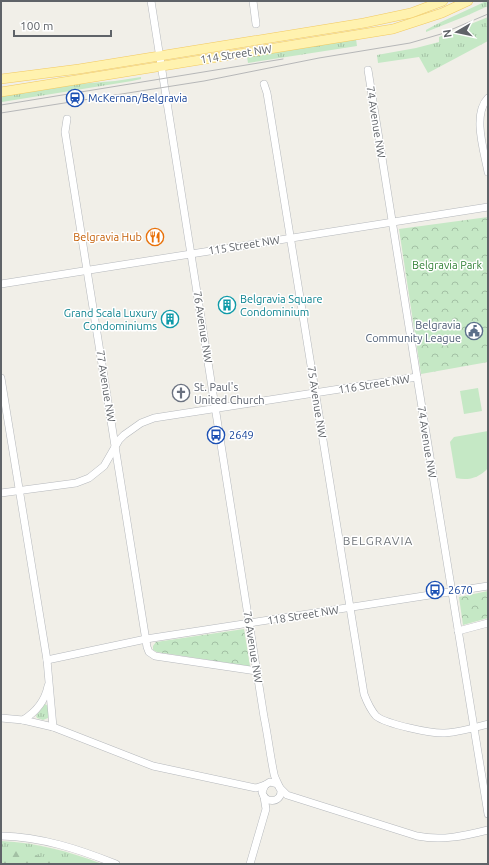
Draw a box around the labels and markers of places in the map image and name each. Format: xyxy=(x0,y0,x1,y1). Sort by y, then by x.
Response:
station icon: McKernan/Belgravia xyxy=(65,88,85,108)
place label: McKernan/Belgravia xyxy=(88,92,188,104)
restaurant icon: Belgravia Hub xyxy=(145,227,165,247)
place label: Belgravia Hub xyxy=(73,231,142,243)
place label: Belgravia Square Condominium xyxy=(240,293,323,318)
building icon: Belgravia Square Condominium xyxy=(217,295,237,315)
place label: Grand Scala Luxury Condominiums xyxy=(64,307,158,332)
building icon: Grand Scala Luxury Condominiums xyxy=(160,309,180,329)
place label: Belgravia Community League xyxy=(365,319,461,344)
public building icon: Belgravia Community League xyxy=(464,321,484,341)
place label: St. Paul's United Church xyxy=(194,381,265,406)
church icon: St. Paul's United Church xyxy=(171,383,191,403)
bus stop icon: 2649 xyxy=(206,425,226,445)
place label: 2649 xyxy=(229,429,254,441)
bus stop icon: 2670 xyxy=(425,580,445,600)
place label: 2670 xyxy=(448,584,473,596)

